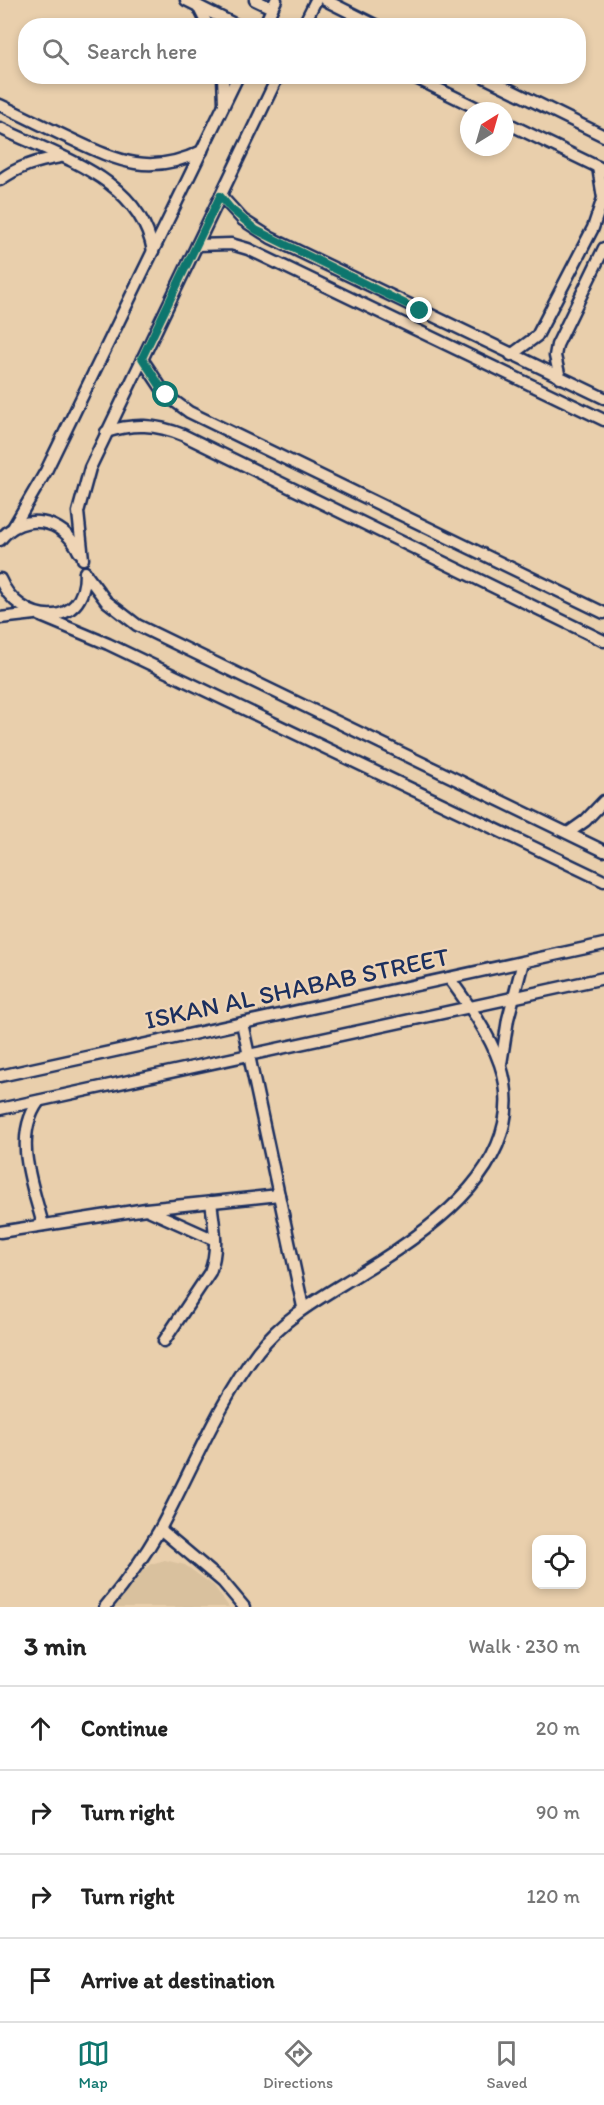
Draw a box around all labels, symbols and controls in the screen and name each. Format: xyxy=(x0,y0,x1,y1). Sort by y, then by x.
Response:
search box xyxy=(18,18,586,84)
icon: search xyxy=(39,35,72,68)
text: Search here xyxy=(87,38,197,65)
north arrow xyxy=(460,102,514,156)
route end xyxy=(406,297,432,323)
route start xyxy=(152,381,178,407)
street label: ISKAN AL SHABAB STREET xyxy=(142,940,452,1036)
map controls xyxy=(532,1535,586,1589)
button: locate xyxy=(532,1535,586,1589)
text: 3 min xyxy=(24,1630,86,1662)
text: Walk · 230 m xyxy=(468,1634,580,1658)
icon: ahead xyxy=(24,1712,57,1745)
text: Continue xyxy=(81,1715,168,1742)
text: 20 m xyxy=(536,1716,580,1740)
icon: right xyxy=(24,1796,57,1829)
text: Turn right xyxy=(81,1799,175,1826)
text: 90 m xyxy=(536,1800,580,1824)
icon: right xyxy=(24,1880,57,1913)
text: Turn right xyxy=(81,1883,175,1910)
text: 120 m xyxy=(527,1884,580,1908)
icon: arrive xyxy=(24,1964,57,1997)
text: Arrive at destination xyxy=(81,1967,275,1994)
tab: Map xyxy=(77,2037,110,2092)
tab: Directions xyxy=(263,2037,333,2092)
tab: Saved xyxy=(487,2037,527,2092)

